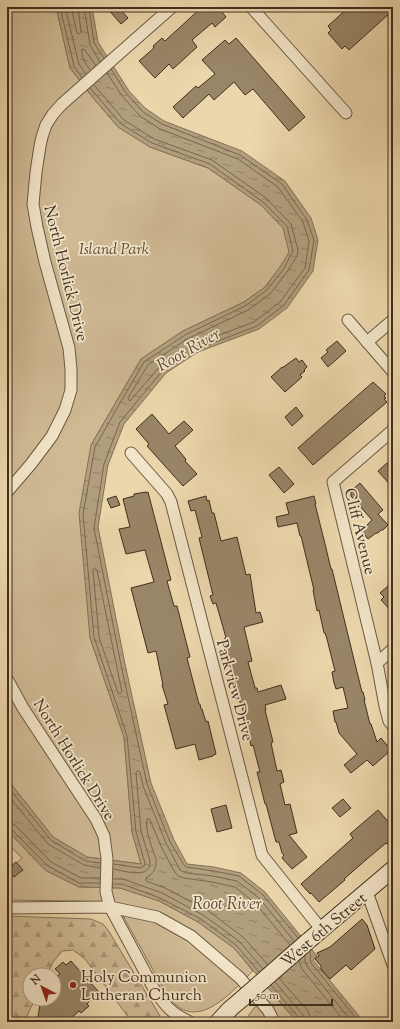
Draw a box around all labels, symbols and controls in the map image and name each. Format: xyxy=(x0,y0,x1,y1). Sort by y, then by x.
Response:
street label: North Horlick Drive xyxy=(37,203,93,344)
park label: Island Park xyxy=(79,239,149,262)
water label: Root River xyxy=(153,323,225,379)
street label: Cliff Avenue xyxy=(337,486,380,577)
street label: Parkview Drive xyxy=(209,637,258,744)
street label: North Horlick Drive xyxy=(26,695,120,826)
street label: West 6th Street xyxy=(277,888,373,974)
water label: Root River xyxy=(192,893,262,917)
north arrow xyxy=(22,967,62,1007)
place label: Holy Communion Lutheran Church xyxy=(81,967,207,1008)
text: N xyxy=(27,971,45,990)
marker: Holy Communion Lutheran Church xyxy=(68,980,78,990)
scale bar xyxy=(250,981,332,1007)
text: 50 m xyxy=(255,987,279,1005)

